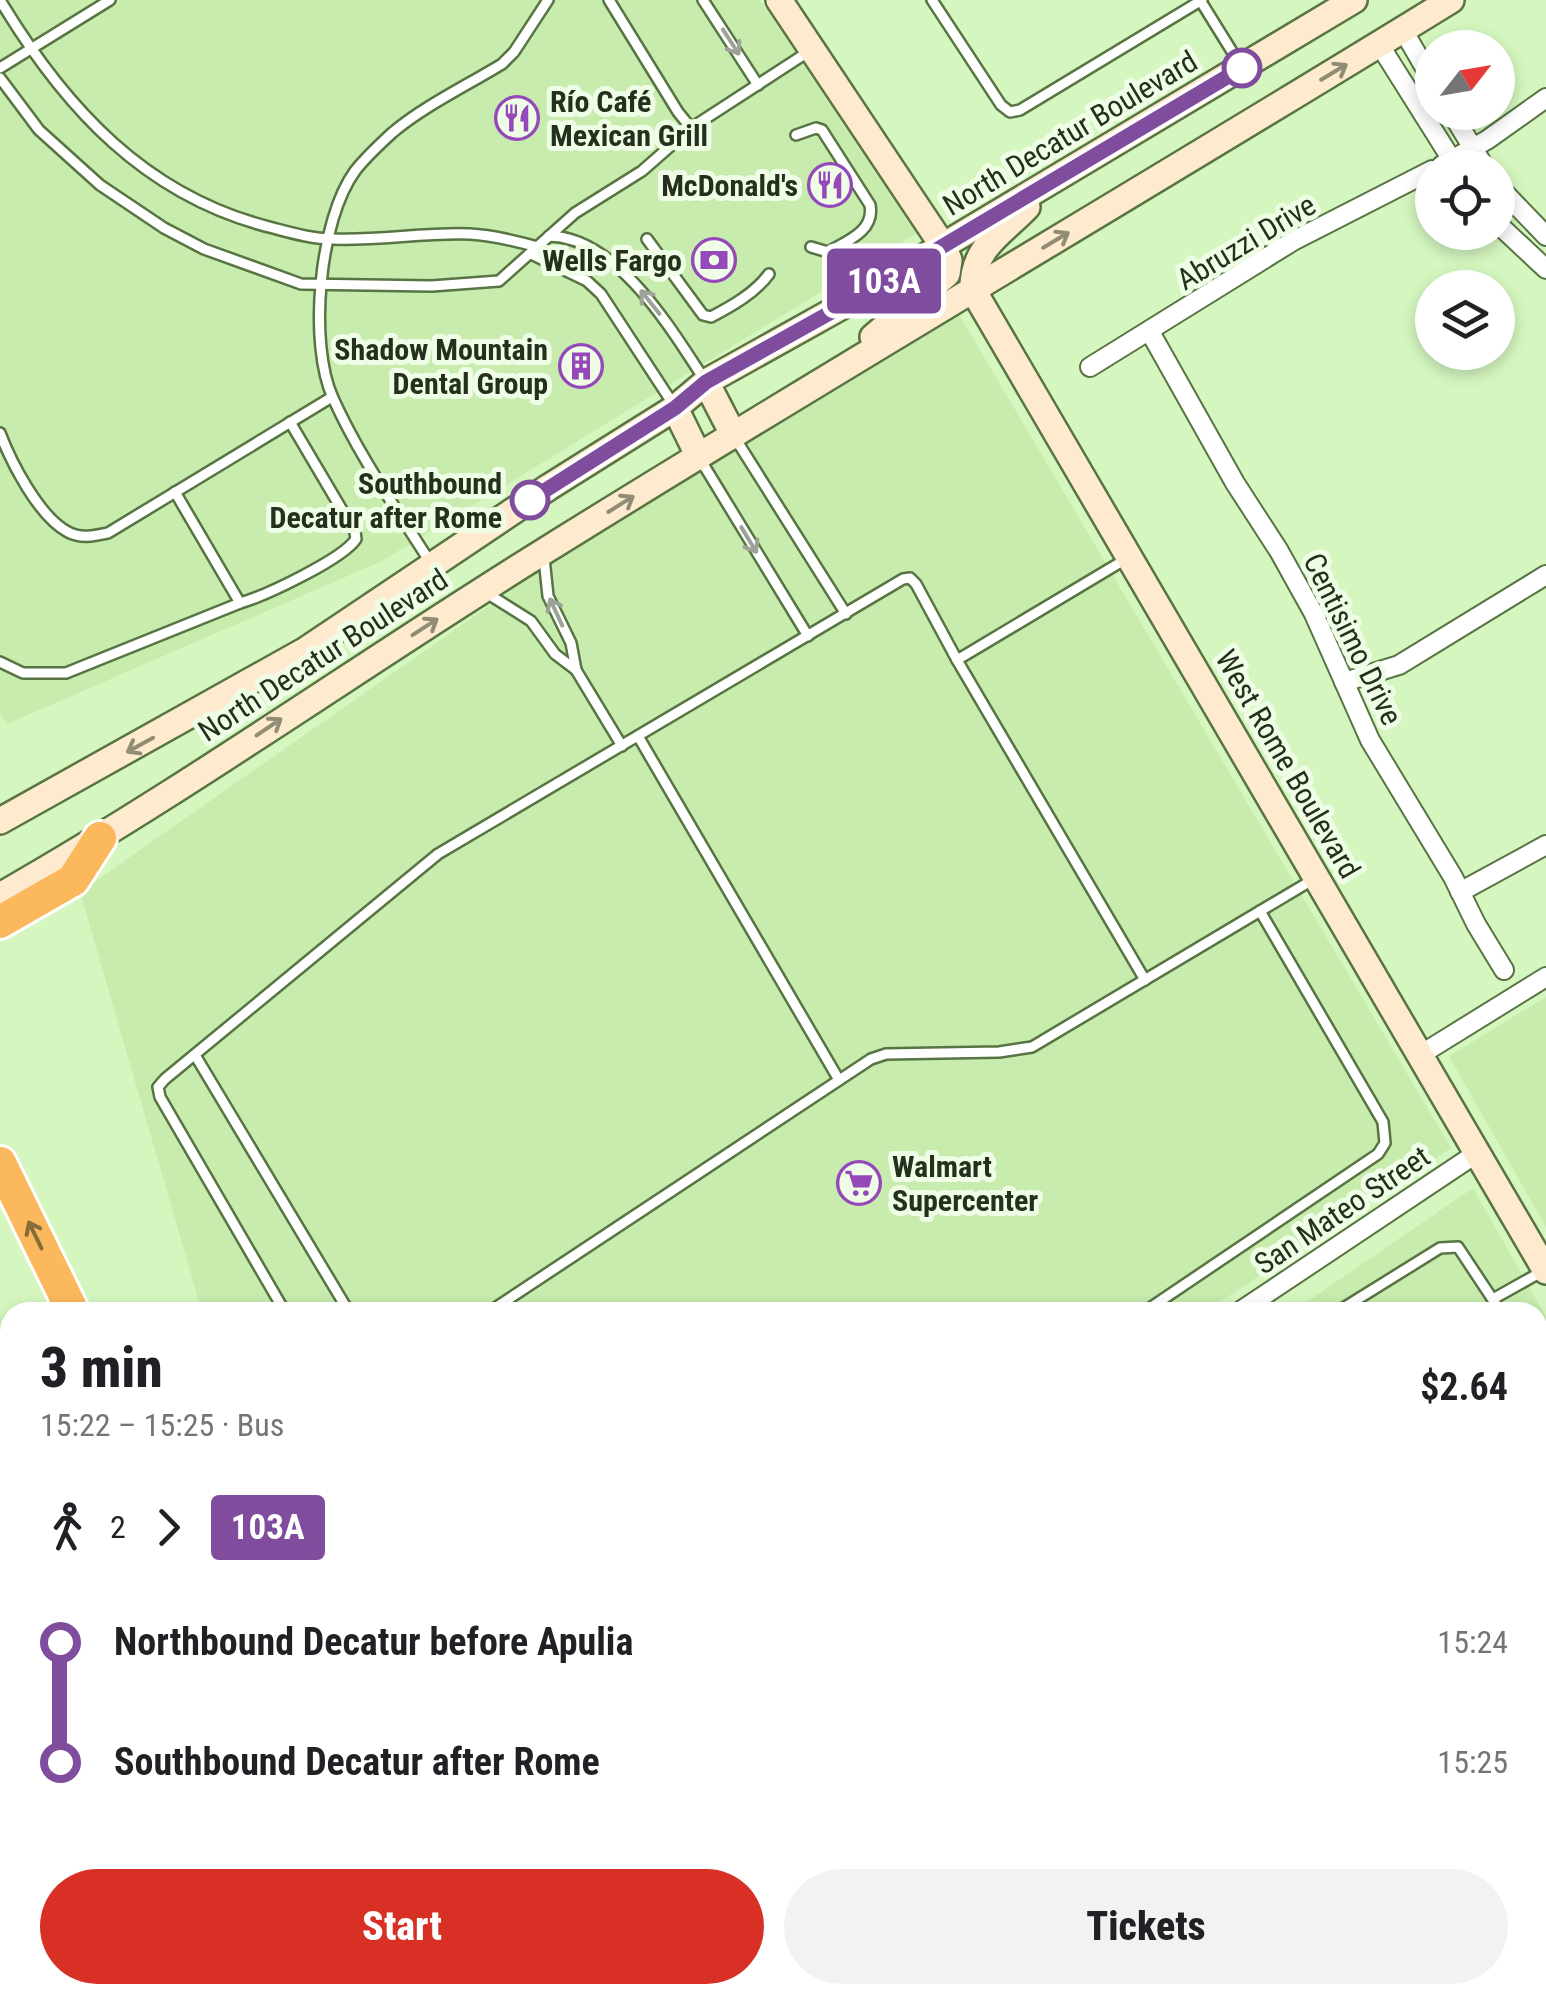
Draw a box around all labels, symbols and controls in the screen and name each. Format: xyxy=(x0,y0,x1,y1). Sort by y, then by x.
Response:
one-way arrow xyxy=(720,28,741,56)
north arrow xyxy=(1415,30,1515,130)
map controls xyxy=(1415,30,1515,370)
street label: North Decatur Boulevard xyxy=(937,43,1203,223)
unlabelled marker xyxy=(1223,49,1261,87)
one-way arrow xyxy=(1319,61,1348,82)
place label: Río Café Mexican Grill xyxy=(550,84,708,153)
restaurant icon: Río Café Mexican Grill xyxy=(494,95,540,141)
button: locate xyxy=(1415,150,1515,250)
restaurant icon: McDonald's xyxy=(807,162,853,208)
place label: McDonald's xyxy=(661,168,798,203)
street label: Abruzzi Drive xyxy=(1170,187,1322,297)
one-way arrow xyxy=(1041,230,1070,250)
bank icon: Wells Fargo xyxy=(691,237,737,283)
place label: Wells Fargo xyxy=(542,243,682,278)
line badge: 103A xyxy=(814,248,954,314)
text: 103A xyxy=(847,261,921,302)
button: layers xyxy=(1415,270,1515,370)
one-way arrow xyxy=(639,289,661,315)
place label: Shadow Mountain Dental Group xyxy=(334,332,548,401)
building icon: Shadow Mountain Dental Group xyxy=(558,343,604,389)
place label: Southbound Decatur after Rome xyxy=(269,466,502,535)
marker: Southbound Decatur after Rome xyxy=(511,481,549,519)
one-way arrow xyxy=(606,494,635,514)
one-way arrow xyxy=(739,525,759,554)
street label: Centisimo Drive xyxy=(1296,548,1410,730)
street label: North Decatur Boulevard xyxy=(192,561,454,749)
one-way arrow xyxy=(545,598,564,628)
one-way arrow xyxy=(410,617,438,638)
street label: West Rome Boulevard xyxy=(1208,644,1368,884)
one-way arrow xyxy=(255,716,283,737)
one-way arrow xyxy=(126,735,156,755)
street label: San Mateo Street xyxy=(1248,1139,1436,1281)
place label: Walmart Supercenter xyxy=(892,1149,1038,1218)
supermarket icon: Walmart Supercenter xyxy=(836,1160,882,1206)
one-way arrow xyxy=(25,1221,44,1250)
text: 3 min xyxy=(40,1336,163,1400)
text: $2.64 xyxy=(1420,1365,1508,1409)
text: 15:22 – 15:25 · Bus xyxy=(40,1406,284,1444)
icon: walk xyxy=(40,1500,95,1555)
icon: forward xyxy=(141,1500,196,1555)
text: 103A xyxy=(231,1507,305,1548)
text: 2 xyxy=(110,1508,126,1546)
text: Northbound Decatur before Apulia xyxy=(114,1620,633,1664)
text: 15:24 xyxy=(1437,1623,1508,1661)
text: Southbound Decatur after Rome xyxy=(114,1740,600,1784)
text: 15:25 xyxy=(1437,1743,1508,1781)
button: Start xyxy=(40,1869,764,1984)
button: Tickets xyxy=(784,1869,1508,1984)

